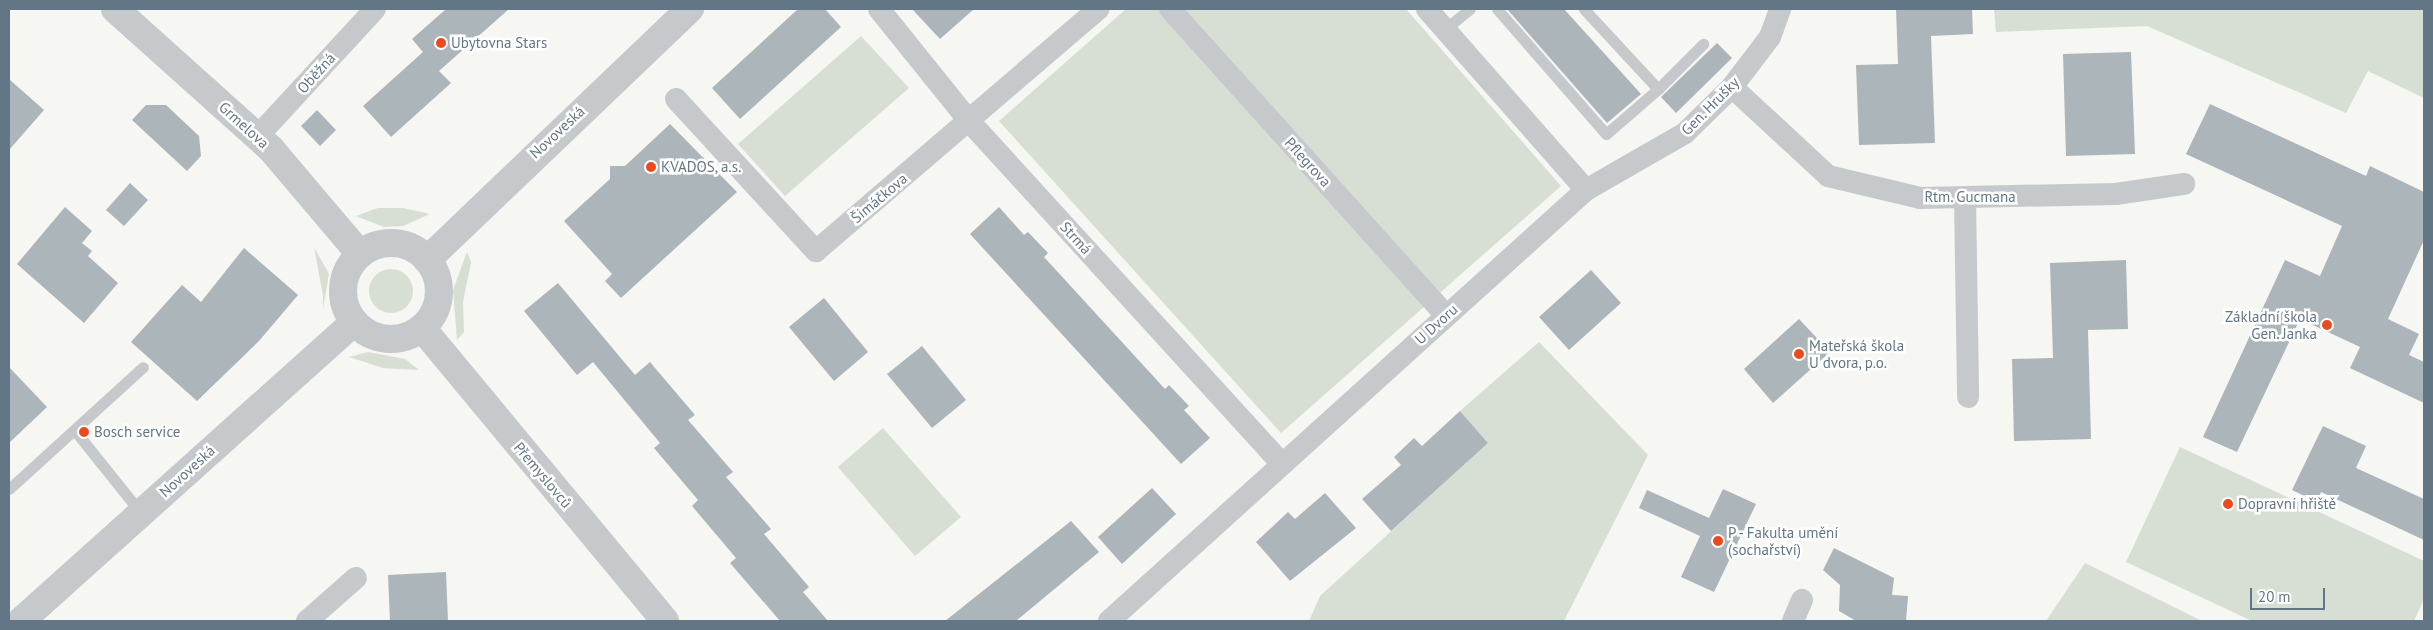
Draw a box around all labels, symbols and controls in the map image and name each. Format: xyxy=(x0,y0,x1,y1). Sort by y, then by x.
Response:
place label: Ubytovna Stars xyxy=(451,34,547,52)
marker: Ubytovna Stars xyxy=(435,37,447,49)
street label: Oběžná xyxy=(293,49,339,97)
street label: Gen. Hrušky xyxy=(1677,73,1743,139)
street label: Grmelova xyxy=(215,98,273,152)
street label: Novoveská xyxy=(526,102,588,162)
street label: Pflegrova xyxy=(1281,134,1335,190)
place label: KVADOS, a.s. xyxy=(661,158,742,176)
marker: KVADOS, a.s. xyxy=(645,161,657,173)
street label: Šimáčkova xyxy=(847,169,911,227)
street label: Rtm. Gucmana xyxy=(1924,188,2016,206)
street label: Strmá xyxy=(1057,218,1095,258)
street label: U Dvoru xyxy=(1411,300,1461,348)
place label: Základní škola Gen. Janka xyxy=(2225,307,2317,342)
marker: Základní škola Gen. Janka xyxy=(2321,319,2333,331)
place label: Mateřská škola U dvora, p.o. xyxy=(1809,336,1904,371)
marker: Mateřská škola U dvora, p.o. xyxy=(1793,348,1805,360)
place label: Bosch service xyxy=(94,423,180,441)
marker: Bosch service xyxy=(78,426,90,438)
street label: Přemyslovců xyxy=(510,438,576,512)
street label: Novoveská xyxy=(156,441,218,501)
place label: Dopravní hřiště xyxy=(2238,495,2336,513)
marker: Dopravní hřiště xyxy=(2222,498,2234,510)
place label: P - Fakulta umění (sochařství) xyxy=(1728,523,1841,558)
marker: P - Fakulta umění (sochařství) xyxy=(1712,535,1724,547)
scale bar xyxy=(2253,578,2328,610)
text: 20 m xyxy=(2258,587,2291,606)

